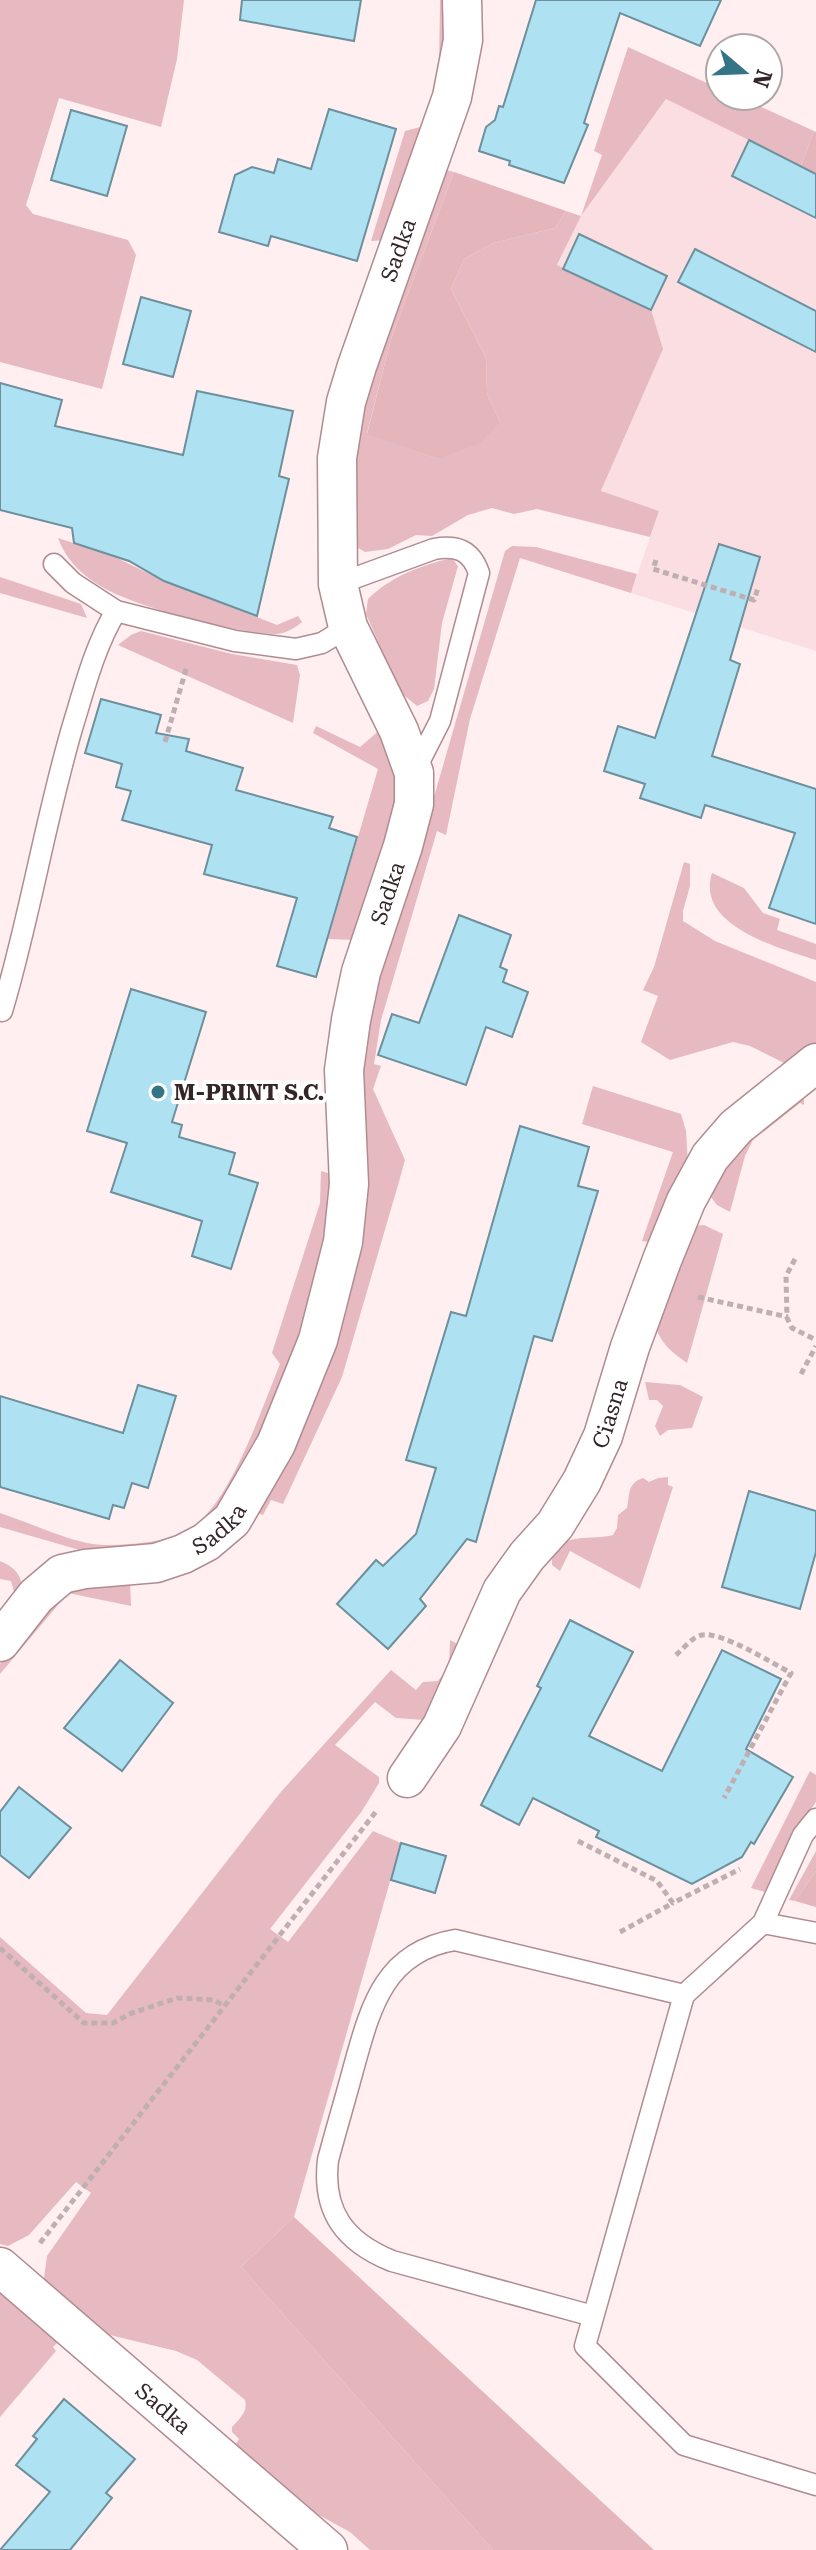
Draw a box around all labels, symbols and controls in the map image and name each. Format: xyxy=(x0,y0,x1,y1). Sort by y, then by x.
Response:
north arrow xyxy=(704,32,784,112)
text: N xyxy=(748,66,777,90)
street label: Sadka xyxy=(376,215,421,285)
street label: Sadka xyxy=(366,858,410,928)
place label: M-PRINT S.C. xyxy=(174,1080,324,1105)
marker: M-PRINT S.C. xyxy=(149,1083,167,1101)
street label: Ciasna xyxy=(587,1376,633,1453)
street label: Sadka xyxy=(188,1500,252,1560)
street label: Sadka xyxy=(131,2378,196,2439)

